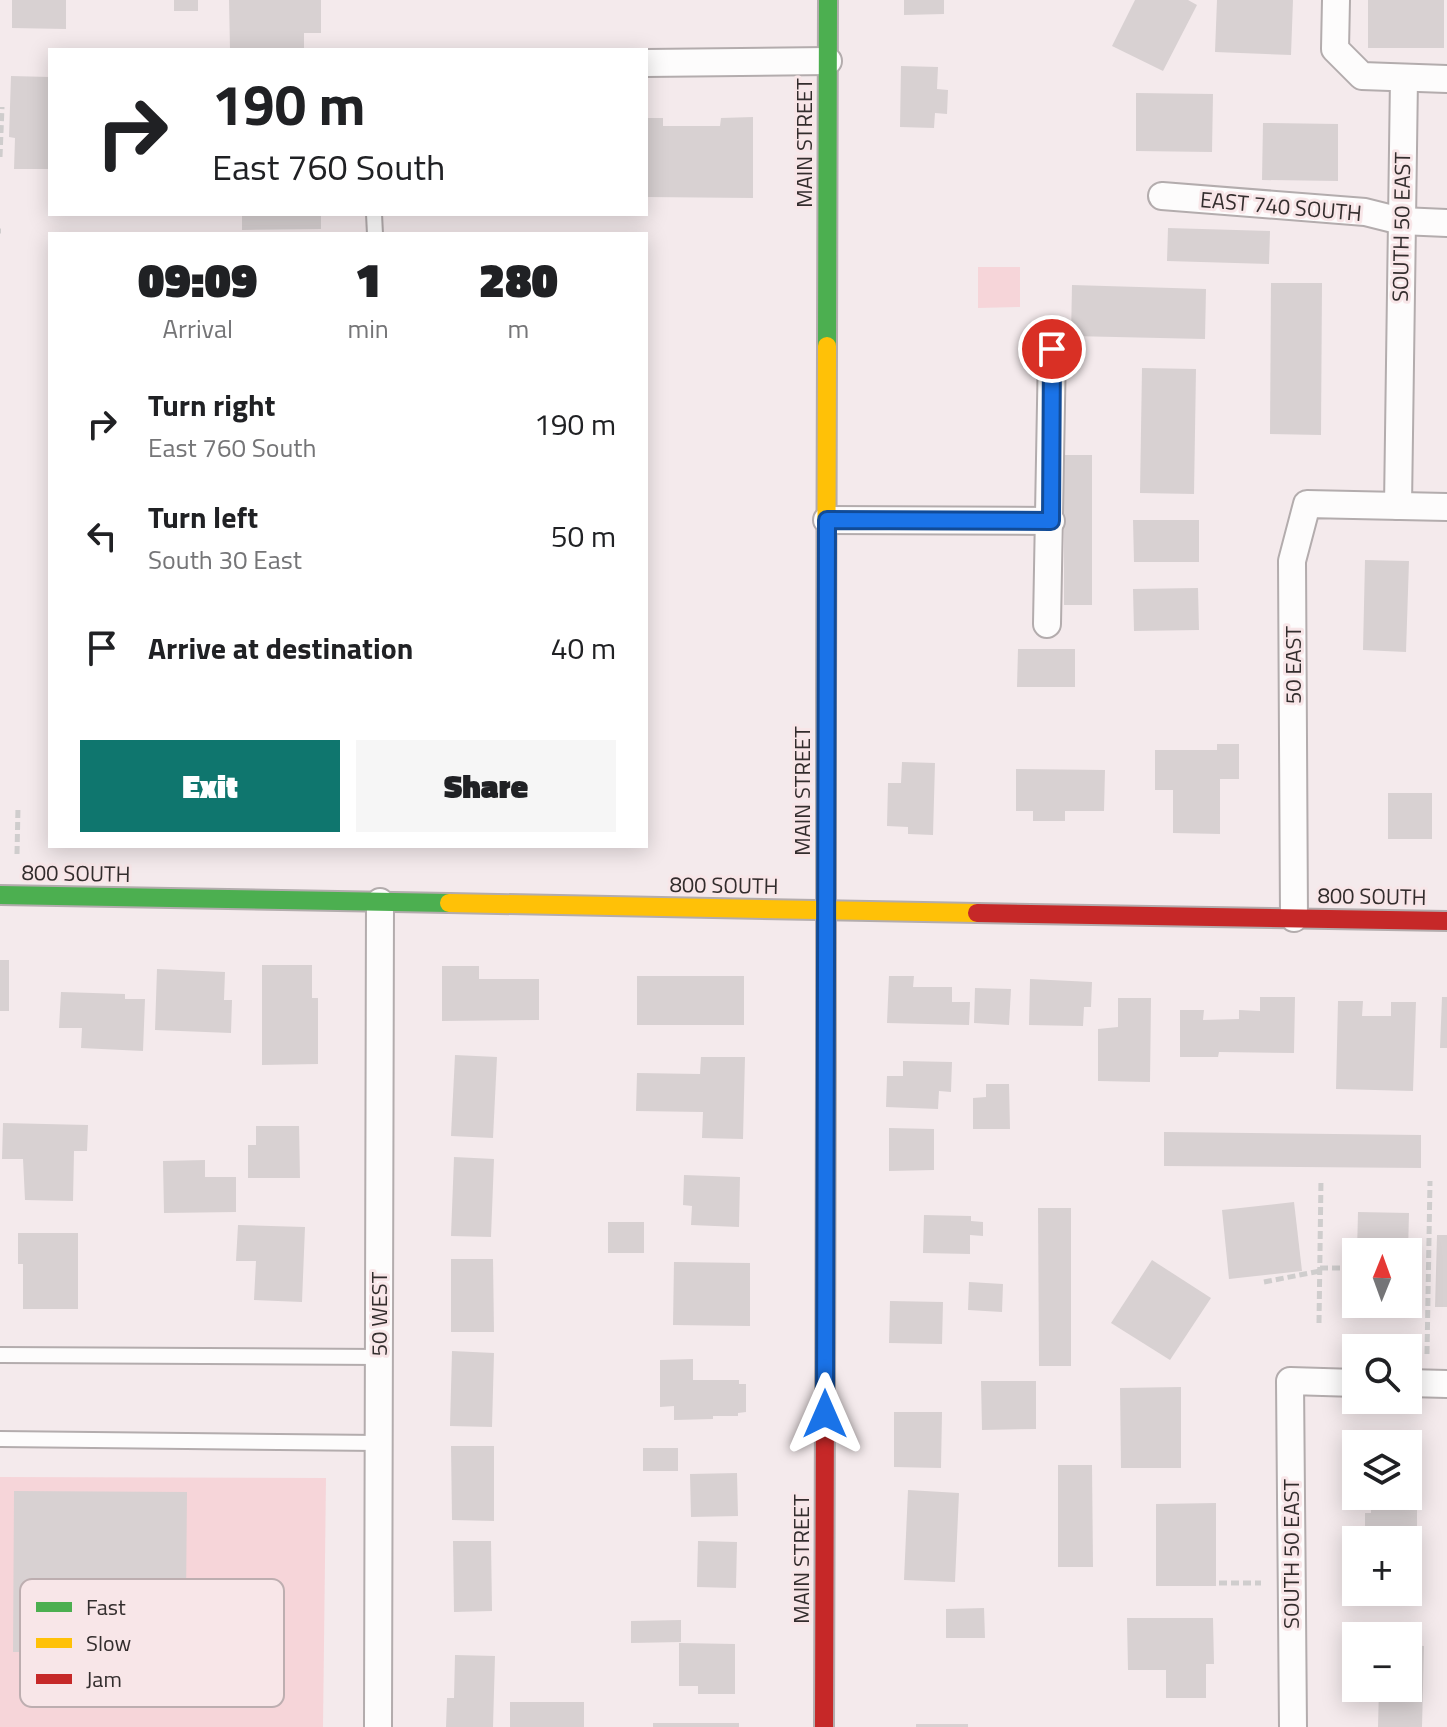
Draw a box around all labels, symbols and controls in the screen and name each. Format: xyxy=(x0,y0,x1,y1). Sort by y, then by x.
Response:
text: 190 m xyxy=(212,62,365,147)
street label: MAIN STREET xyxy=(787,78,821,208)
icon: right xyxy=(80,80,184,184)
text: East 760 South xyxy=(212,139,445,194)
street label: SOUTH 50 EAST xyxy=(1383,151,1419,302)
street label: EAST 740 SOUTH xyxy=(1199,182,1363,230)
text: 09:09 xyxy=(138,243,257,316)
text: 1 xyxy=(355,243,381,316)
text: 280 xyxy=(479,243,558,316)
text: Arrival xyxy=(162,309,233,348)
text: min xyxy=(347,309,389,348)
text: m xyxy=(508,309,529,348)
pin xyxy=(1018,315,1086,383)
icon: arrive xyxy=(1030,327,1074,371)
text: Turn right xyxy=(148,382,276,428)
text: 190 m xyxy=(534,401,616,447)
icon: right xyxy=(80,402,124,446)
text: East 760 South xyxy=(148,428,316,467)
text: Turn left xyxy=(148,494,258,540)
text: 50 m xyxy=(551,513,616,559)
icon: left xyxy=(80,514,124,558)
text: South 30 East xyxy=(148,540,302,579)
text: Arrive at destination xyxy=(148,625,413,671)
text: 40 m xyxy=(551,625,616,671)
icon: arrive xyxy=(80,626,124,670)
street label: 50 EAST xyxy=(1276,626,1310,704)
street label: MAIN STREET xyxy=(785,726,819,856)
button: Exit xyxy=(80,740,340,832)
button: Share xyxy=(356,740,616,832)
street label: 800 SOUTH xyxy=(21,855,131,891)
street label: 800 SOUTH xyxy=(669,867,779,903)
street label: 800 SOUTH xyxy=(1317,878,1427,914)
north arrow xyxy=(1342,1238,1422,1318)
map controls xyxy=(1342,1238,1422,1702)
street label: 50 WEST xyxy=(362,1271,396,1356)
button: search xyxy=(1342,1334,1422,1414)
position arrow xyxy=(783,1372,867,1456)
button: layers xyxy=(1342,1430,1422,1510)
street label: SOUTH 50 EAST xyxy=(1274,1479,1308,1629)
street label: MAIN STREET xyxy=(784,1494,818,1624)
button: + xyxy=(1342,1526,1422,1606)
legend xyxy=(20,1579,284,1707)
text: Fast xyxy=(86,1590,126,1624)
button: − xyxy=(1342,1622,1422,1702)
text: Slow xyxy=(86,1626,132,1660)
text: Jam xyxy=(86,1662,122,1696)

